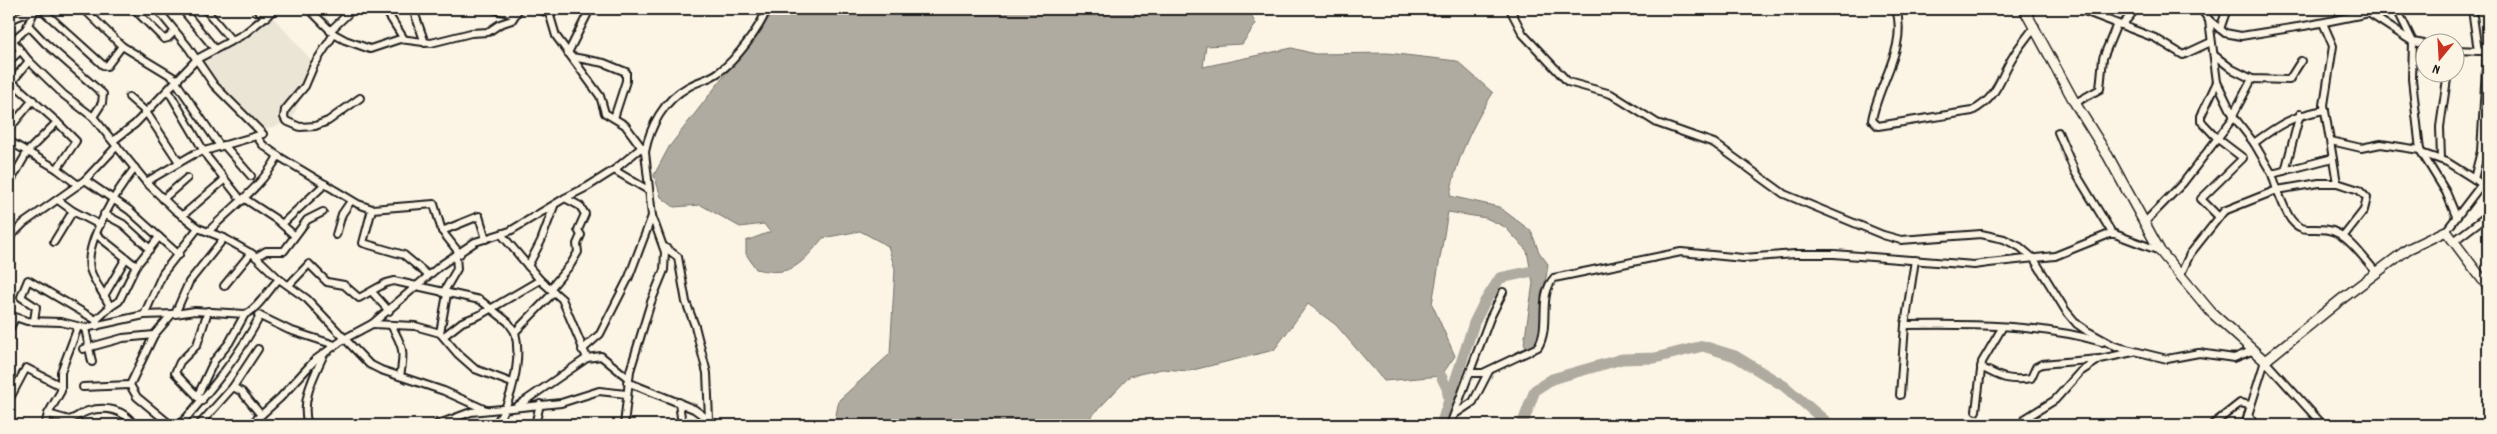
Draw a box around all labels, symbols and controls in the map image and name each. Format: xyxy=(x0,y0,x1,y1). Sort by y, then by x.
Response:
north arrow xyxy=(2414,32,2464,82)
text: N xyxy=(2430,58,2443,79)

